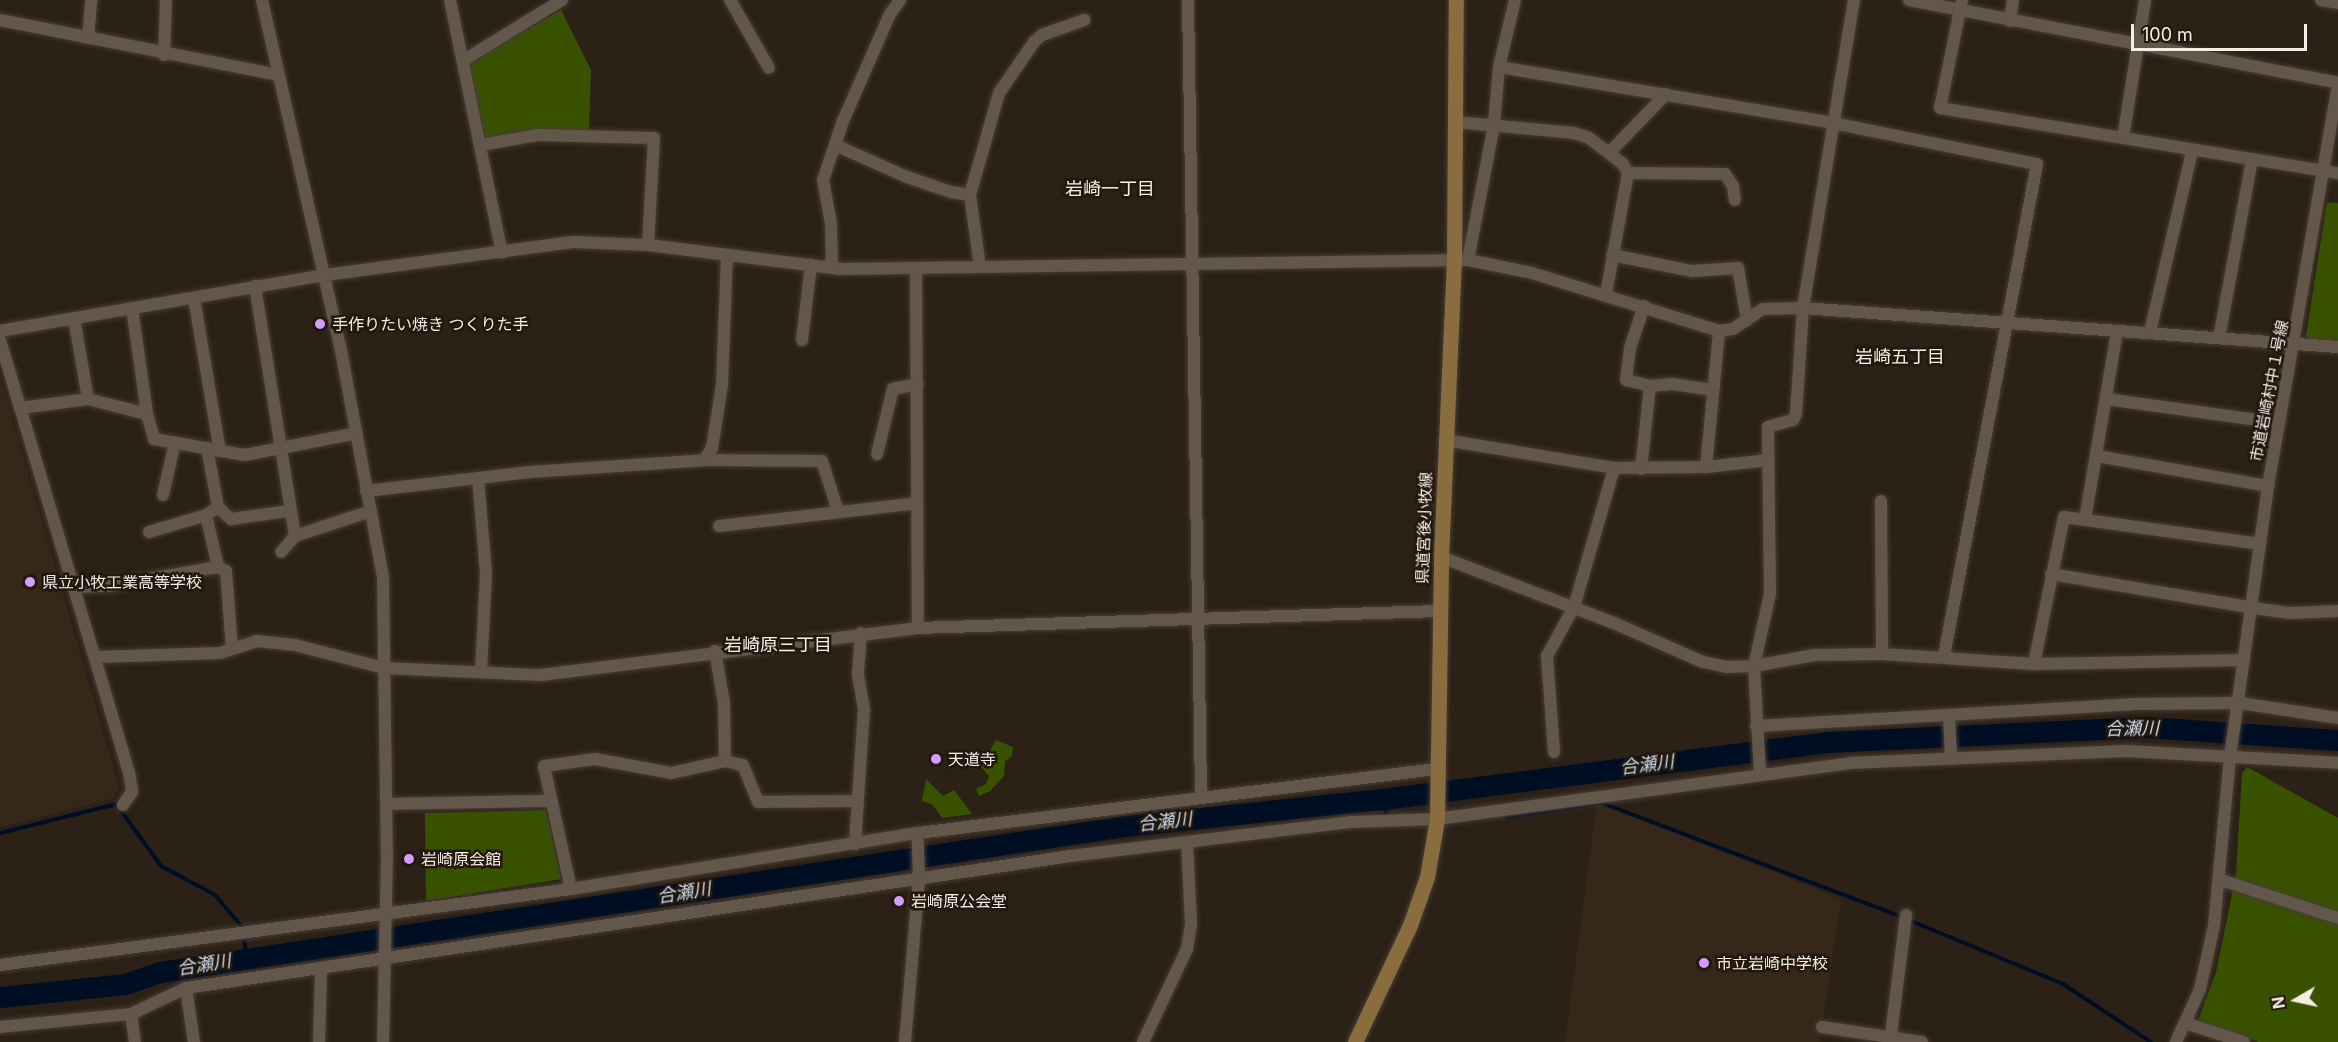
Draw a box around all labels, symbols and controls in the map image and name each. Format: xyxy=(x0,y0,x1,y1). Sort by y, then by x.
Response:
scale bar xyxy=(2134,12,2310,50)
text: 100 m xyxy=(2142,24,2193,45)
district label: 岩崎一丁目 xyxy=(1065,178,1155,200)
place label: 手作りたい焼き つくりた手 xyxy=(332,314,528,334)
marker: 手作りたい焼き つくりた手 xyxy=(313,317,327,331)
street label: 市道岩崎村中１号線 xyxy=(2246,318,2292,464)
district label: 岩崎五丁目 xyxy=(1855,346,1945,368)
street label: 県道宮後小牧線 xyxy=(1412,472,1436,584)
place label: 県立小牧工業高等学校 xyxy=(42,572,202,592)
marker: 県立小牧工業高等学校 xyxy=(23,575,37,589)
district label: 岩崎原三丁目 xyxy=(724,634,832,656)
water label: 合瀬川 xyxy=(2105,718,2159,740)
place label: 天道寺 xyxy=(948,749,996,769)
water label: 合瀬川 xyxy=(1619,751,1675,779)
marker: 天道寺 xyxy=(929,752,943,766)
water label: 合瀬川 xyxy=(1137,808,1193,836)
place label: 岩崎原会館 xyxy=(421,849,501,869)
marker: 岩崎原会館 xyxy=(402,852,416,866)
water label: 合瀬川 xyxy=(656,878,712,908)
place label: 岩崎原公会堂 xyxy=(911,891,1007,911)
marker: 岩崎原公会堂 xyxy=(892,894,906,908)
water label: 合瀬川 xyxy=(176,950,232,980)
place label: 市立岩崎中学校 xyxy=(1716,953,1828,973)
marker: 市立岩崎中学校 xyxy=(1697,956,1711,970)
north arrow xyxy=(2266,970,2326,1030)
text: N xyxy=(2267,995,2289,1010)

